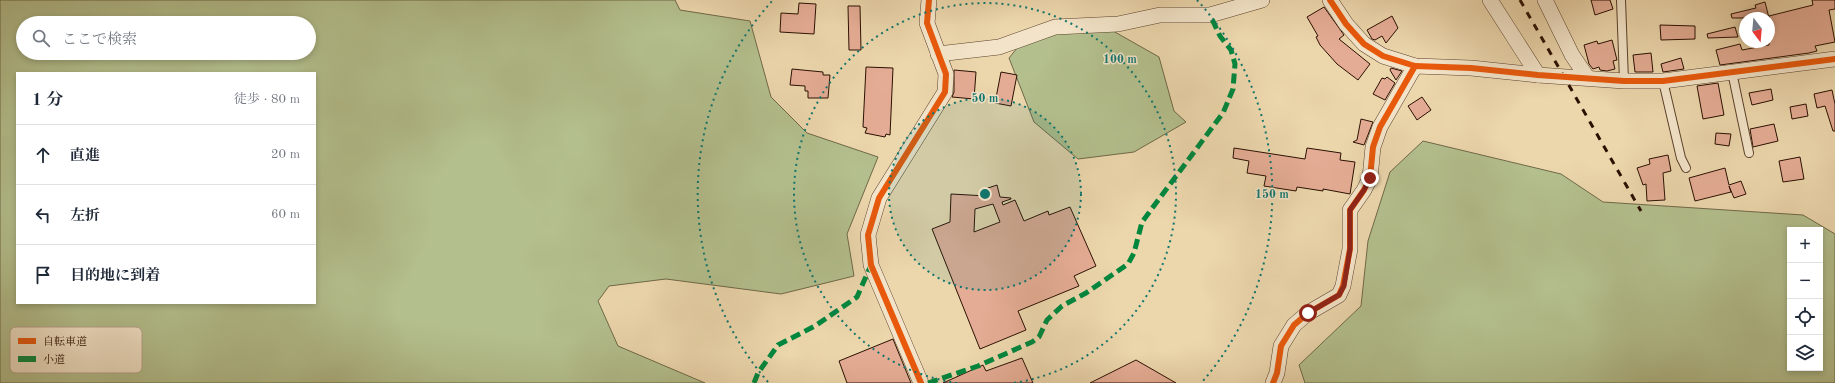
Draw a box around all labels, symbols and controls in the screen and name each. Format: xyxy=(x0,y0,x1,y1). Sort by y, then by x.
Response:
north arrow xyxy=(1739,12,1775,48)
search box xyxy=(16,16,316,60)
icon: search xyxy=(30,27,52,49)
text: ここで検索 xyxy=(62,33,137,48)
text: 100 m xyxy=(1103,54,1137,66)
text: 1 分 xyxy=(32,92,64,109)
text: 50 m xyxy=(972,92,999,105)
text: 徒歩 · 80 m xyxy=(234,93,300,106)
icon: ahead xyxy=(32,144,54,166)
text: 20 m xyxy=(271,148,300,161)
text: 直進 xyxy=(70,149,100,164)
route end xyxy=(1361,169,1379,187)
centre of rings xyxy=(978,187,992,201)
text: 150 m xyxy=(1255,188,1289,201)
icon: left xyxy=(32,204,54,226)
text: 60 m xyxy=(271,208,300,221)
text: 左折 xyxy=(70,209,100,224)
map controls xyxy=(1787,227,1823,371)
button: + xyxy=(1787,227,1823,263)
button: − xyxy=(1787,263,1823,299)
icon: arrive xyxy=(32,264,54,286)
text: 目的地に到着 xyxy=(70,269,160,284)
button: locate xyxy=(1787,299,1823,335)
route start xyxy=(1299,304,1317,322)
legend xyxy=(10,327,142,373)
text: 自転車道 xyxy=(43,335,87,348)
button: layers xyxy=(1787,335,1823,371)
text: 小道 xyxy=(43,353,65,366)

